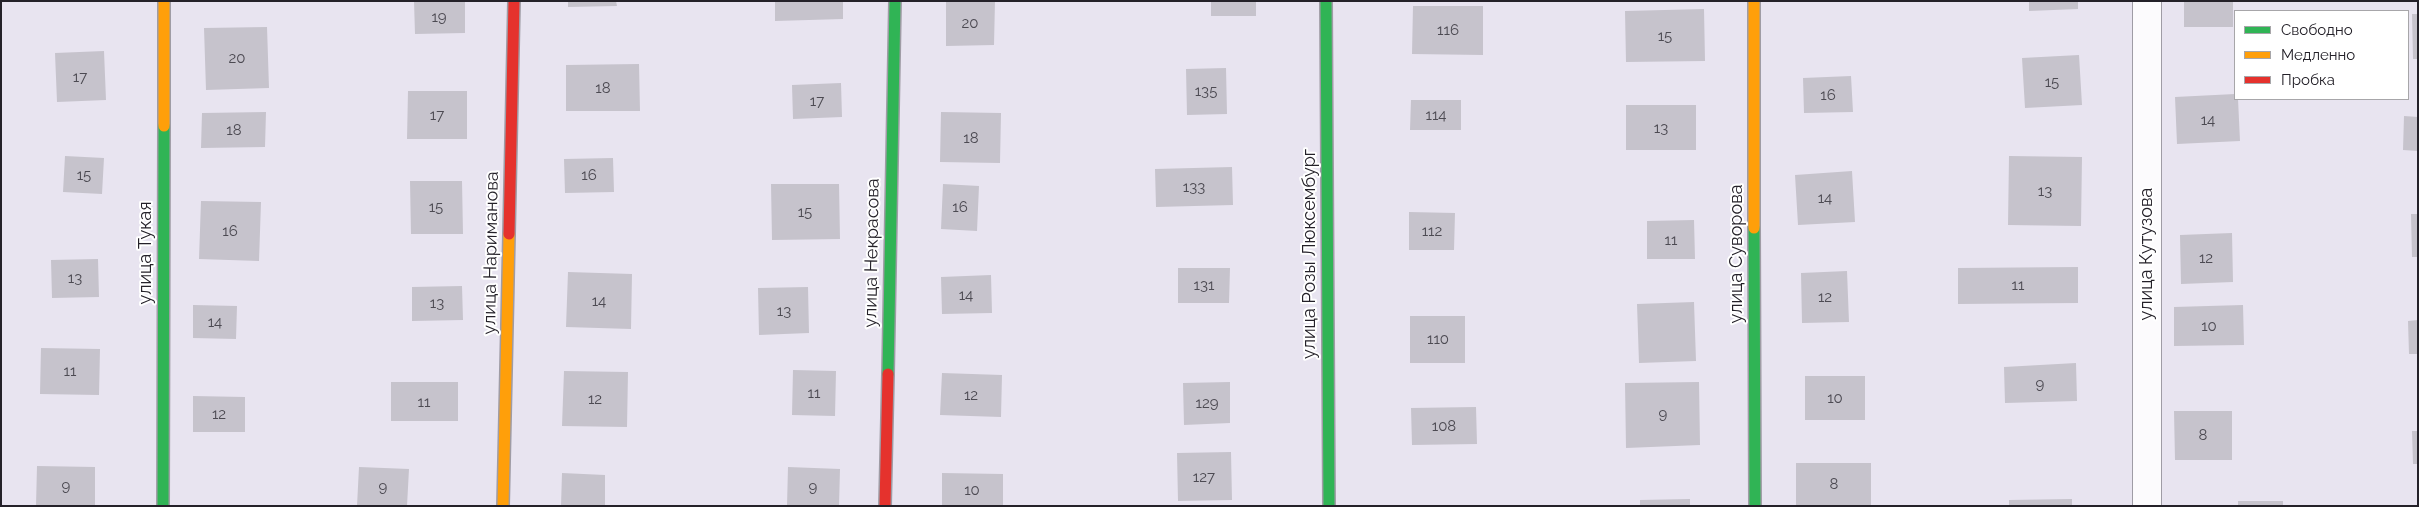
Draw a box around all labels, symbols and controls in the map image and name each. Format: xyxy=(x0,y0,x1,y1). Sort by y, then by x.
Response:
house number: 19 xyxy=(431,8,447,26)
legend xyxy=(2234,10,2409,100)
house number: 20 xyxy=(962,14,978,32)
house number: 116 xyxy=(1437,21,1459,39)
text: Свободно xyxy=(2281,21,2353,39)
house number: 15 xyxy=(1658,27,1672,45)
text: Медленно xyxy=(2281,46,2355,64)
house number: 20 xyxy=(229,49,245,67)
house number: 17 xyxy=(73,68,87,86)
text: Пробка xyxy=(2281,71,2335,89)
house number: 15 xyxy=(2045,73,2059,91)
house number: 18 xyxy=(595,79,611,97)
house number: 135 xyxy=(1195,82,1217,100)
house number: 16 xyxy=(1820,86,1836,104)
house number: 17 xyxy=(810,92,824,110)
house number: 17 xyxy=(430,106,444,124)
house number: 114 xyxy=(1425,106,1447,124)
house number: 14 xyxy=(2201,111,2215,129)
house number: 13 xyxy=(1654,119,1668,137)
house number: 18 xyxy=(226,121,242,139)
house number: 18 xyxy=(963,129,979,147)
street label: улица Розы Люксембург xyxy=(1299,149,1321,359)
house number: 15 xyxy=(77,166,91,184)
house number: 16 xyxy=(581,166,597,184)
street label: улица Нариманова xyxy=(479,171,503,335)
street label: улица Некрасова xyxy=(860,178,884,328)
house number: 133 xyxy=(1183,178,1205,196)
house number: 13 xyxy=(2038,182,2052,200)
street label: улица Суворова xyxy=(1726,184,1748,324)
street label: улица Кутузова xyxy=(2136,188,2158,320)
house number: 14 xyxy=(1818,189,1832,207)
house number: 15 xyxy=(429,198,443,216)
house number: 16 xyxy=(952,198,968,216)
street label: улица Тукая xyxy=(135,201,157,305)
house number: 15 xyxy=(798,203,812,221)
house number: 16 xyxy=(222,222,238,240)
house number: 112 xyxy=(1422,222,1442,240)
house number: 11 xyxy=(1665,231,1677,249)
house number: 12 xyxy=(2199,249,2213,267)
house number: 13 xyxy=(68,269,82,287)
house number: 131 xyxy=(1194,276,1214,294)
house number: 11 xyxy=(2012,276,2024,294)
house number: 14 xyxy=(959,286,973,304)
house number: 12 xyxy=(1818,288,1832,306)
house number: 14 xyxy=(592,292,606,310)
house number: 13 xyxy=(430,294,444,312)
house number: 13 xyxy=(777,302,791,320)
house number: 14 xyxy=(208,313,222,331)
house number: 10 xyxy=(2201,317,2217,335)
house number: 110 xyxy=(1427,330,1449,348)
house number: 11 xyxy=(64,362,76,380)
house number: 9 xyxy=(2036,375,2044,393)
house number: 11 xyxy=(808,384,820,402)
house number: 12 xyxy=(964,386,978,404)
house number: 10 xyxy=(1827,389,1843,407)
house number: 12 xyxy=(588,390,602,408)
house number: 11 xyxy=(418,393,430,411)
house number: 129 xyxy=(1195,394,1219,412)
house number: 12 xyxy=(212,405,226,423)
house number: 9 xyxy=(1659,405,1667,423)
house number: 108 xyxy=(1432,417,1456,435)
house number: 8 xyxy=(2199,426,2207,444)
house number: 127 xyxy=(1193,468,1215,486)
house number: 8 xyxy=(1830,475,1838,493)
house number: 9 xyxy=(62,477,70,495)
house number: 9 xyxy=(379,478,387,496)
house number: 9 xyxy=(809,478,817,496)
house number: 10 xyxy=(964,481,980,499)

